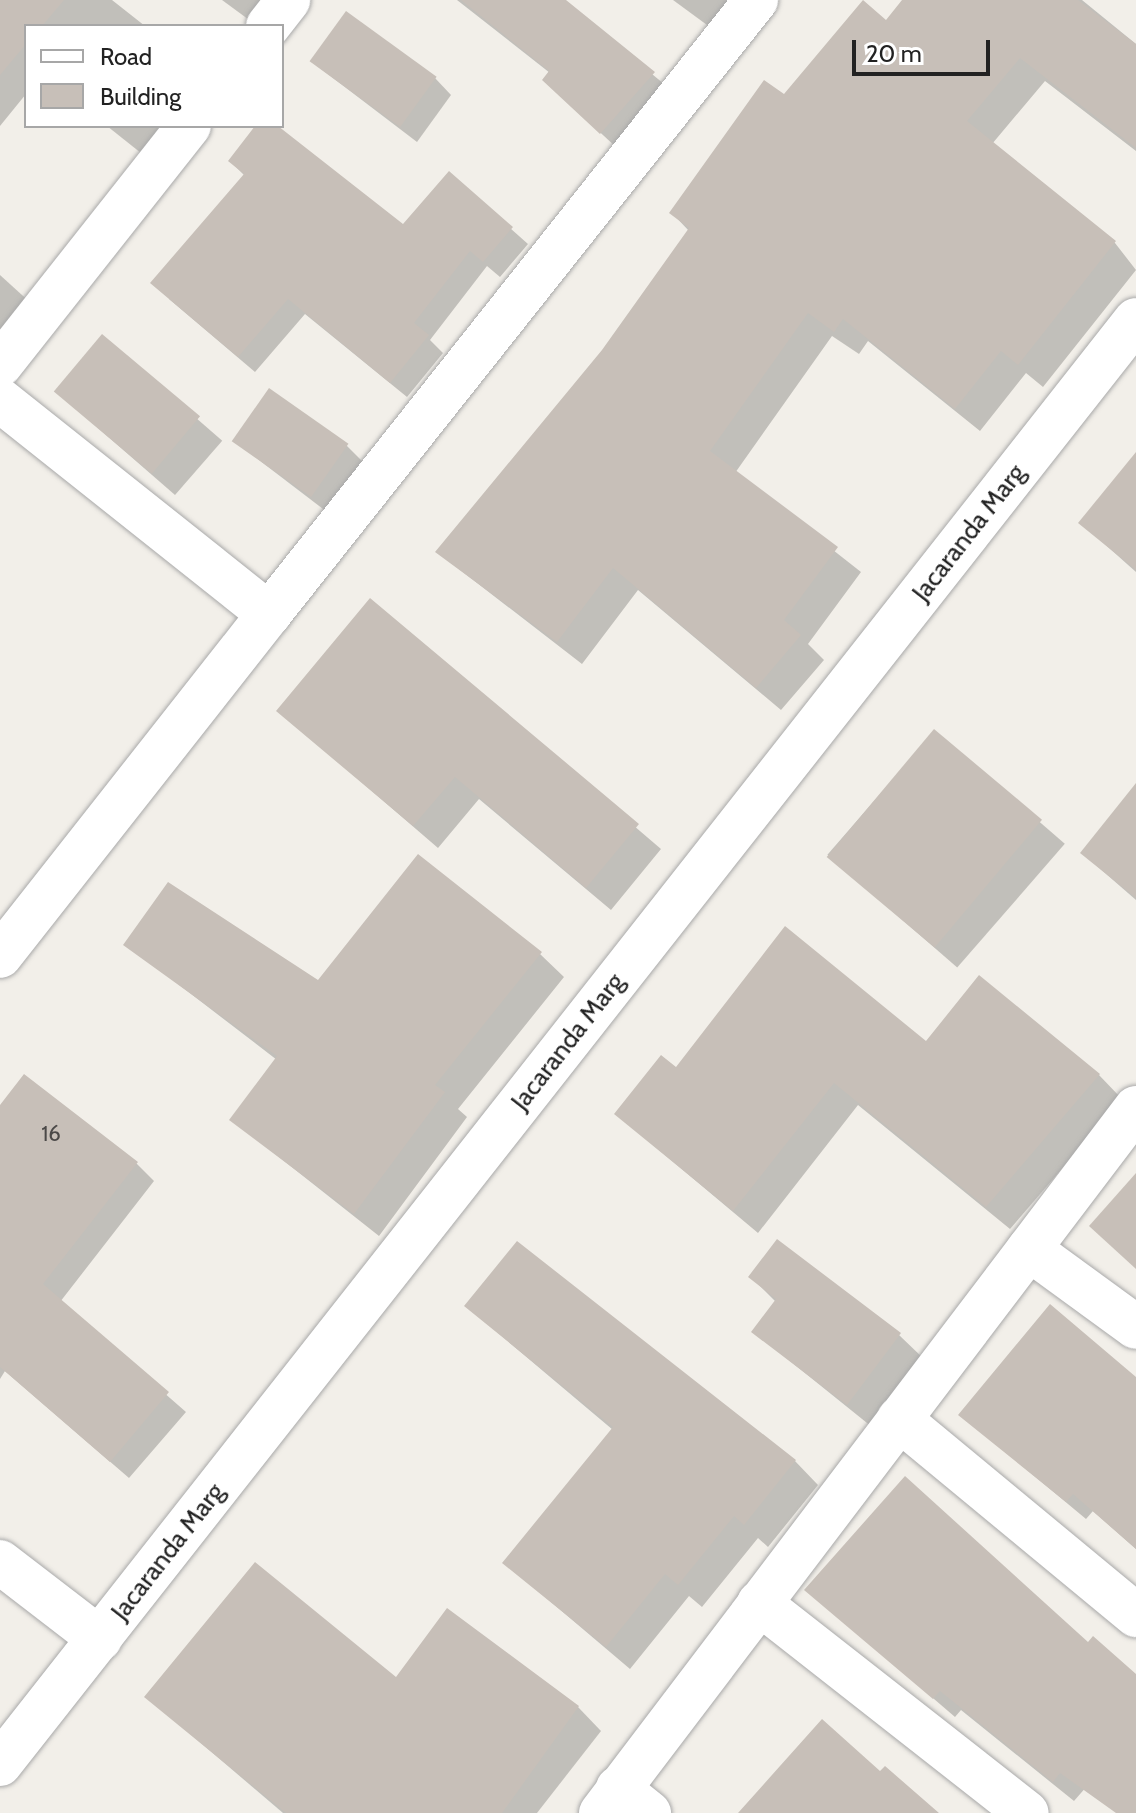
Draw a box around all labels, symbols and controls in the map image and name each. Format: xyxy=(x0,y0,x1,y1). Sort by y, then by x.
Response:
legend xyxy=(24,24,284,128)
scale bar xyxy=(856,24,994,74)
text: 20 m xyxy=(866,39,922,68)
text: Road xyxy=(100,42,152,71)
text: Building xyxy=(100,82,181,111)
street label: Jacaranda Marg xyxy=(906,458,1032,608)
street label: Jacaranda Marg xyxy=(505,967,631,1117)
house number: 16 xyxy=(41,1121,61,1147)
street label: Jacaranda Marg xyxy=(105,1477,231,1627)

